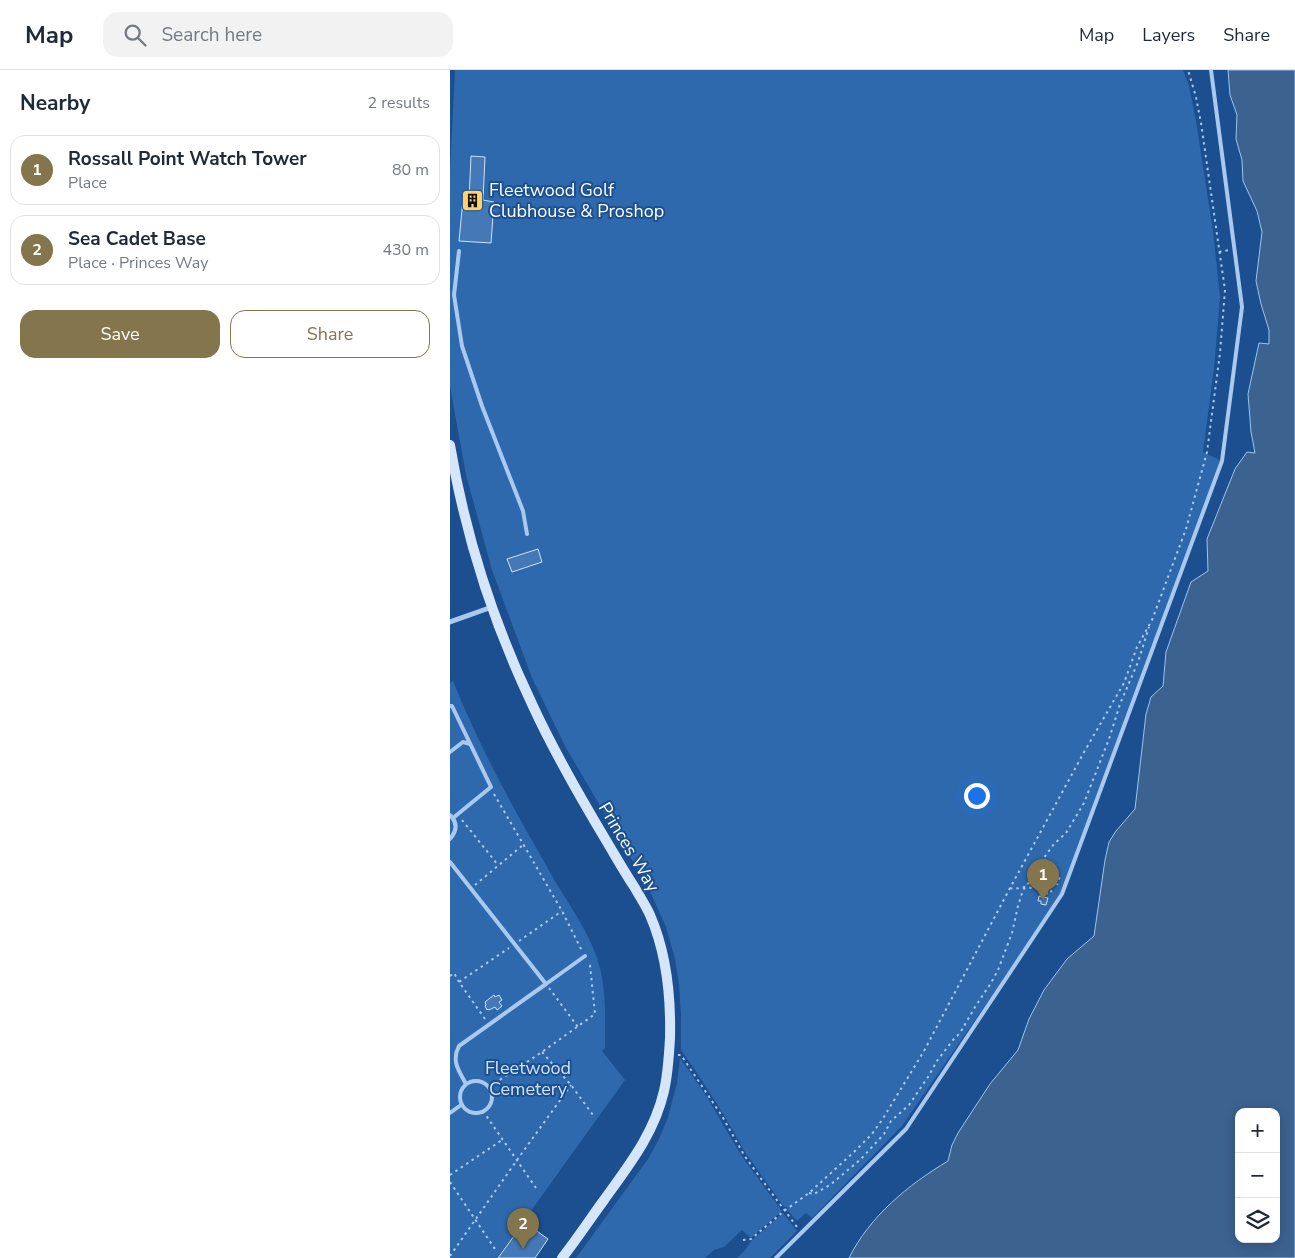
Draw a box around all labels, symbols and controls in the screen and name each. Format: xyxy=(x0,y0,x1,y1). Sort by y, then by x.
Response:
search box xyxy=(103,12,453,57)
text: Map xyxy=(25,19,73,51)
icon: search xyxy=(121,21,149,49)
text: Search here xyxy=(161,22,262,48)
text: Map xyxy=(1079,23,1114,47)
text: Layers xyxy=(1142,23,1195,47)
text: Share xyxy=(1223,23,1270,47)
text: Nearby xyxy=(20,89,90,117)
text: 2 results xyxy=(368,92,430,114)
text: Rossall Point Watch Tower xyxy=(68,146,307,172)
text: 1 xyxy=(32,159,42,181)
text: 80 m xyxy=(392,159,429,181)
text: Place xyxy=(68,172,107,194)
place label: Fleetwood Golf Clubhouse & Proshop xyxy=(489,178,664,223)
building icon: Fleetwood Golf Clubhouse & Proshop xyxy=(461,188,485,212)
text: Sea Cadet Base xyxy=(68,226,206,252)
text: 2 xyxy=(32,239,42,261)
text: 430 m xyxy=(382,239,429,261)
text: Place · Princes Way xyxy=(68,252,208,274)
button: Save xyxy=(20,310,220,358)
button: Share xyxy=(230,310,430,358)
your location xyxy=(964,783,990,809)
street label: Princes Way xyxy=(593,798,666,897)
pin: 1 xyxy=(1027,859,1059,900)
park label: Fleetwood Cemetery xyxy=(485,1056,571,1101)
map controls xyxy=(1235,1108,1280,1243)
button: + xyxy=(1235,1108,1280,1153)
button: − xyxy=(1235,1153,1280,1198)
button: layers xyxy=(1235,1198,1280,1243)
pin: 2 xyxy=(507,1208,539,1249)

